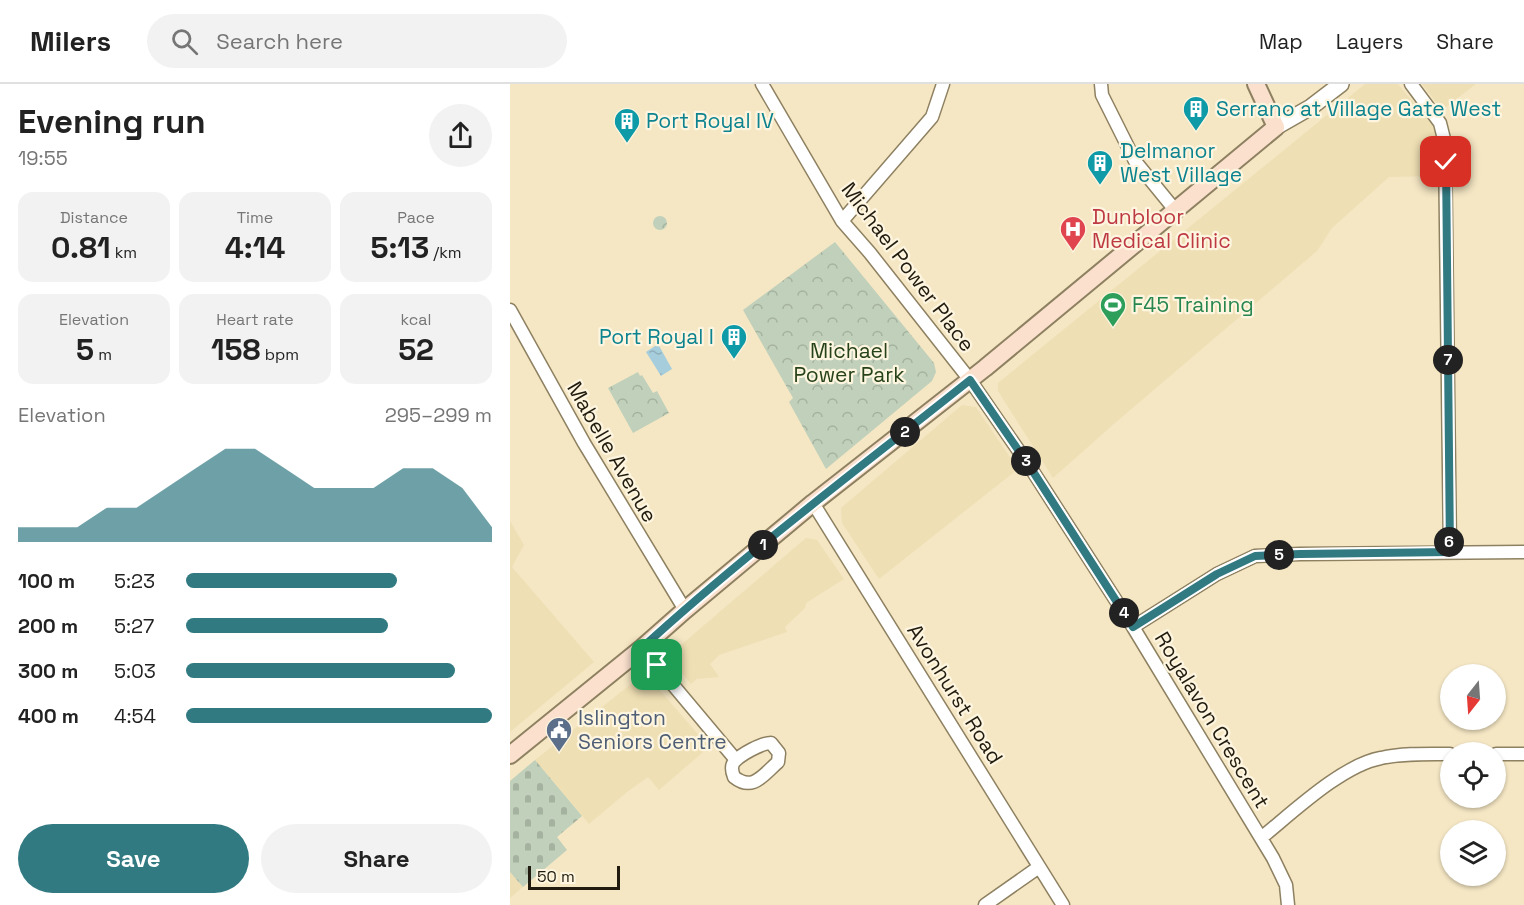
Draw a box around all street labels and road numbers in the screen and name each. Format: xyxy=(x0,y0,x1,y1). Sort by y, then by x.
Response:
street label: Michael Power Place xyxy=(836,177,981,357)
street label: Mabelle Avenue xyxy=(561,376,664,527)
street label: Avonhurst Road xyxy=(902,619,1009,769)
street label: Royalavon Crescent xyxy=(1149,626,1276,813)

